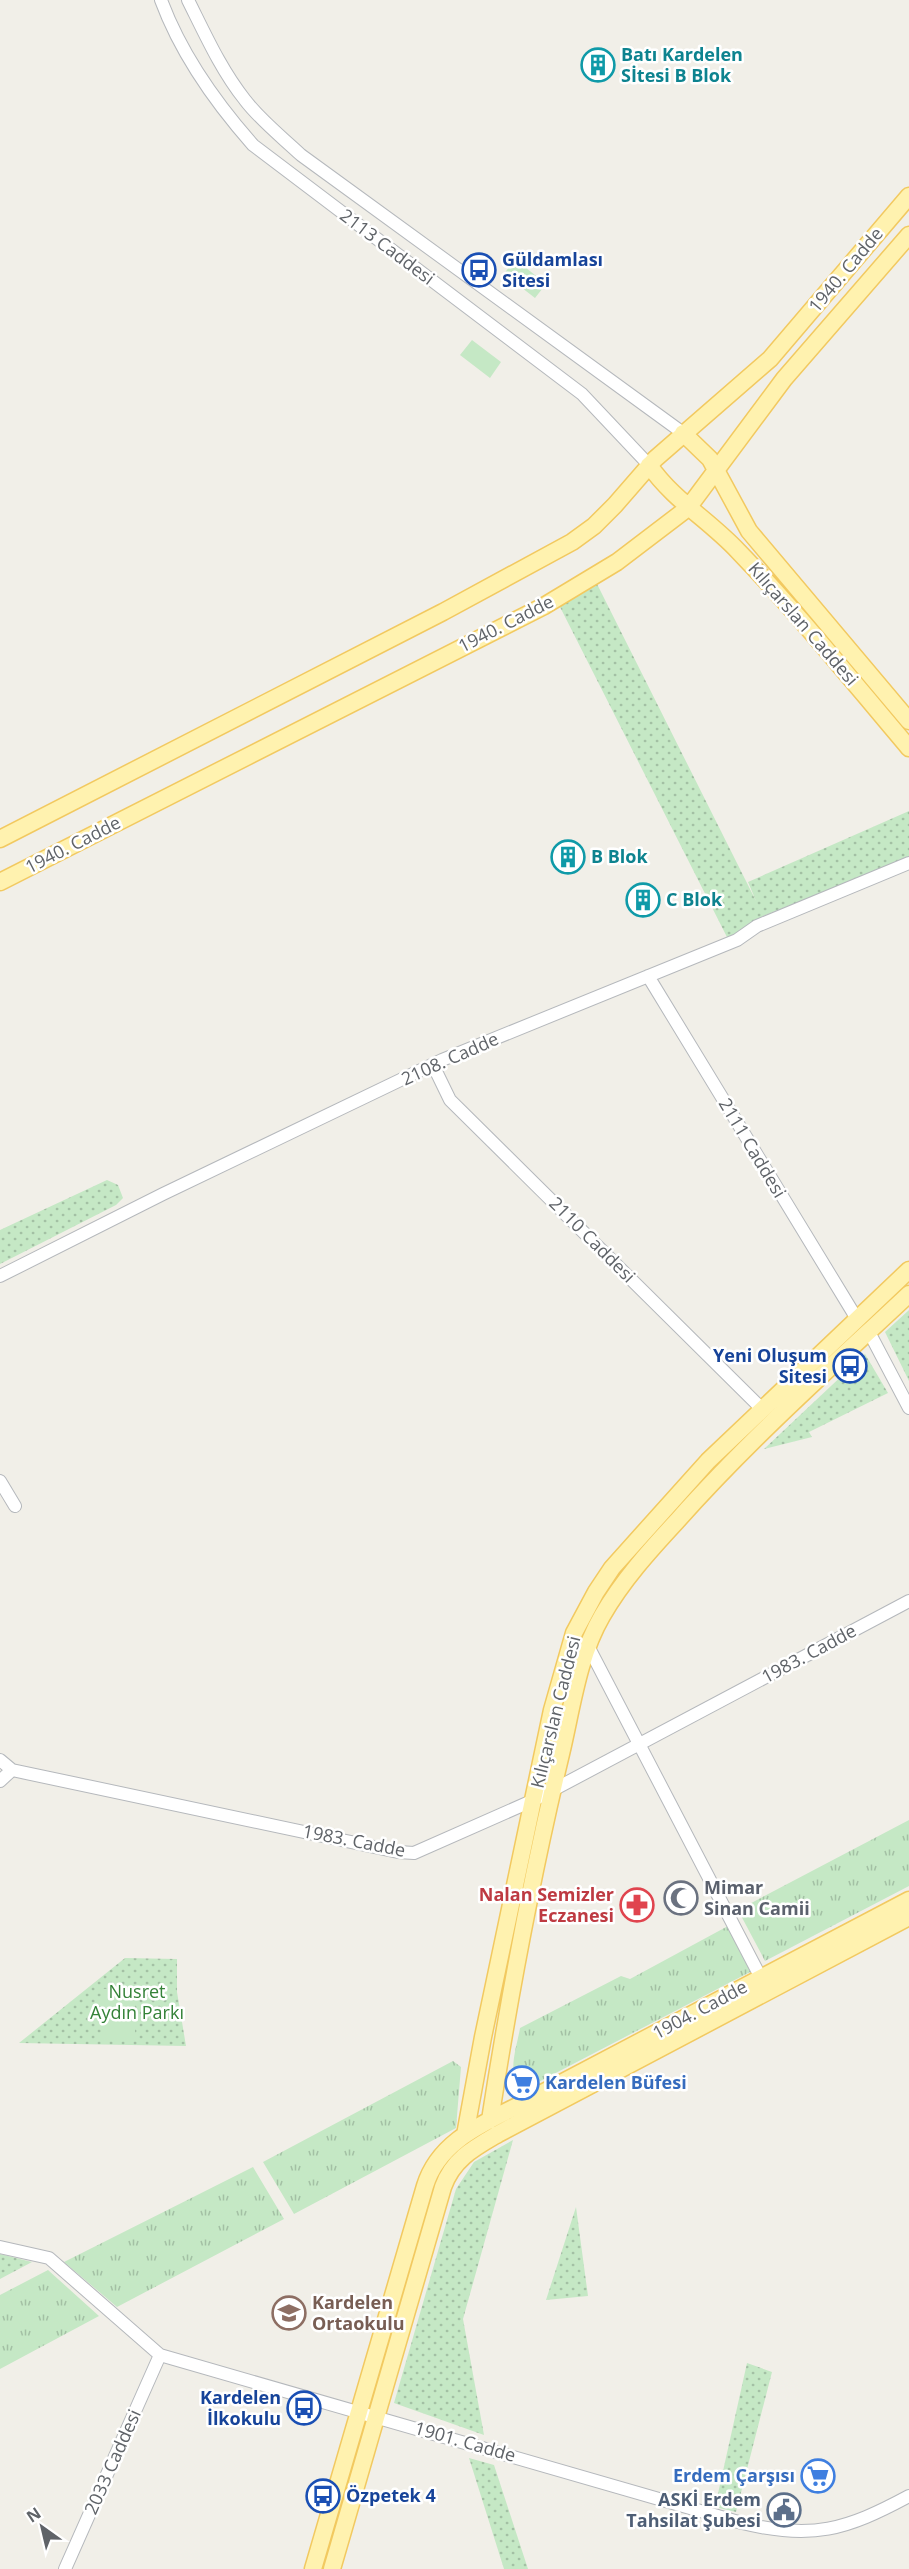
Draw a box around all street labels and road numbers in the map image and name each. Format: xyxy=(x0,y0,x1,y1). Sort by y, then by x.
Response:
street label: 2113 Caddesi xyxy=(335,203,440,290)
street label: 1940. Cadde xyxy=(803,222,888,317)
street label: Kılıçarslan Caddesi xyxy=(743,557,864,690)
street label: 1940. Cadde xyxy=(454,589,557,657)
street label: 1940. Cadde xyxy=(21,810,124,878)
street label: 2108. Cadde xyxy=(397,1026,502,1090)
street label: 2111 Caddesi xyxy=(714,1093,792,1202)
street label: 2110 Caddesi xyxy=(544,1191,641,1288)
street label: 1983. Cadde xyxy=(757,1618,860,1688)
street label: Kılıçarslan Caddesi xyxy=(525,1633,586,1790)
street label: 1983. Cadde xyxy=(301,1818,408,1862)
street label: 1904. Cadde xyxy=(648,1974,751,2044)
street label: 2033 Caddesi xyxy=(78,2405,146,2518)
street label: 1901. Cadde xyxy=(412,2415,519,2467)

